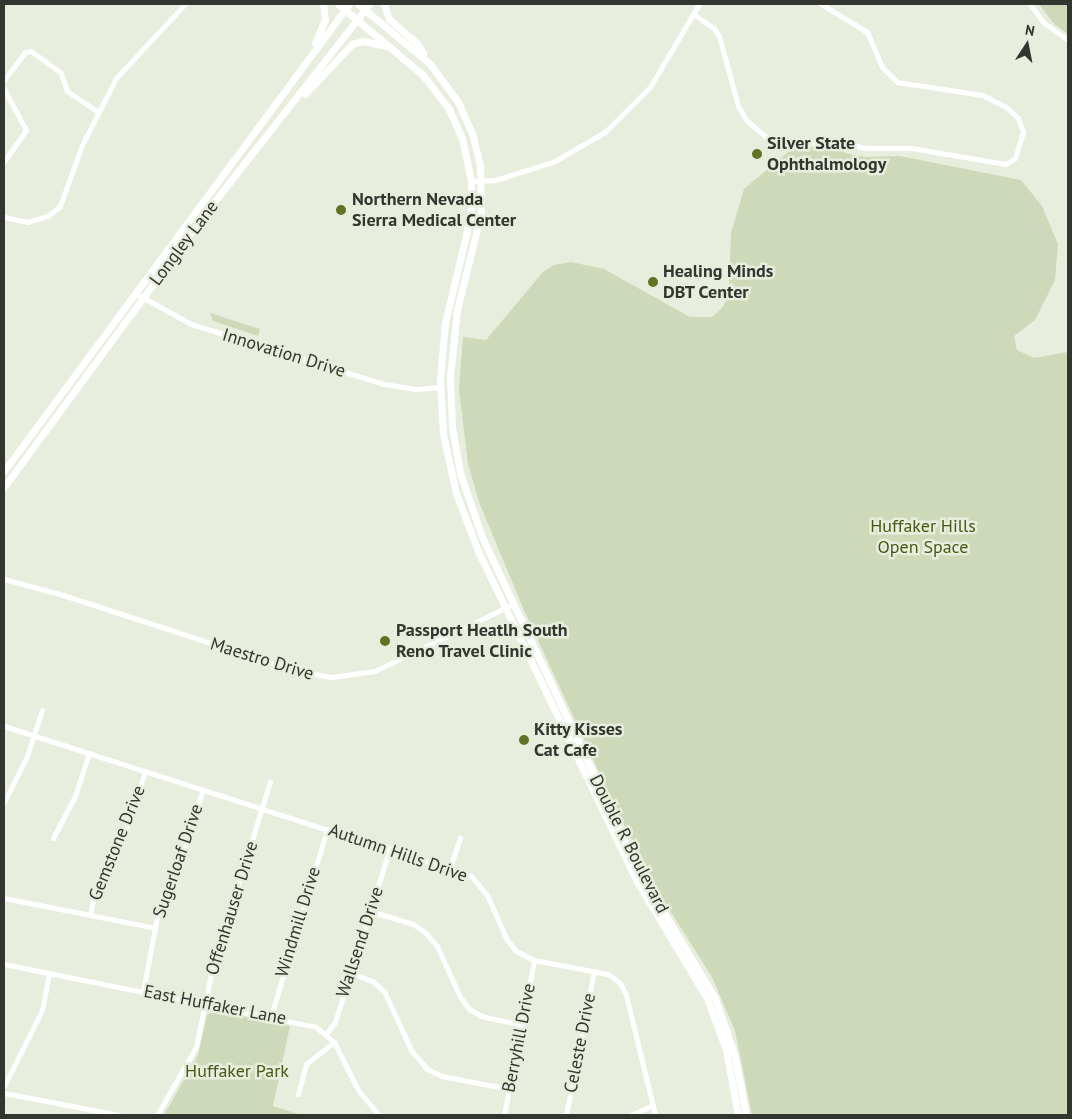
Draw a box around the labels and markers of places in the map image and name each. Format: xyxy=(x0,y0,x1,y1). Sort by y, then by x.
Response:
place label: Silver State Ophthalmology xyxy=(767,133,886,176)
marker: Silver State Ophthalmology xyxy=(751,148,763,160)
place label: Northern Nevada Sierra Medical Center xyxy=(352,189,516,232)
marker: Northern Nevada Sierra Medical Center xyxy=(334,203,348,217)
place label: Healing Minds DBT Center xyxy=(663,261,773,304)
marker: Healing Minds DBT Center xyxy=(647,276,659,288)
place label: Passport Heatlh South Reno Travel Clinic xyxy=(396,620,568,662)
marker: Passport Heatlh South Reno Travel Clinic xyxy=(378,634,392,648)
place label: Kitty Kisses Cat Cafe xyxy=(534,719,623,762)
marker: Kitty Kisses Cat Cafe xyxy=(518,734,530,746)

